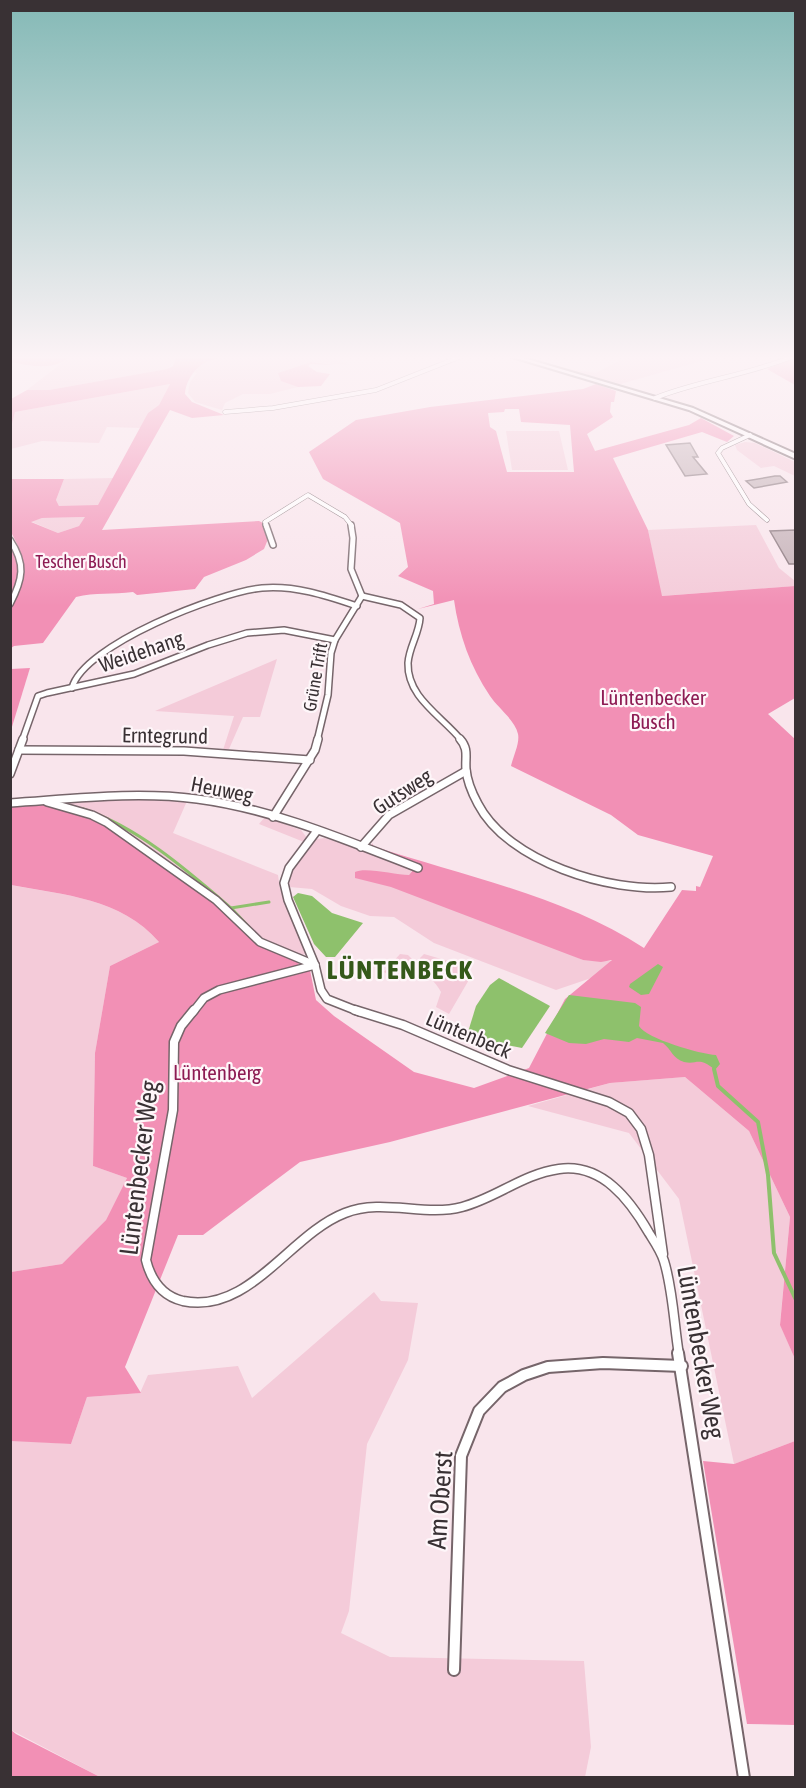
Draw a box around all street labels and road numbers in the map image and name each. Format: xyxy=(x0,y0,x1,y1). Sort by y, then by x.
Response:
street label: Weidehang xyxy=(96,625,186,677)
street label: Grüne Trift xyxy=(299,641,331,713)
street label: Erntegrund xyxy=(122,722,208,748)
street label: Gutsweg xyxy=(368,763,436,819)
street label: Heuweg xyxy=(189,771,255,807)
street label: Lüntenbeck xyxy=(423,1005,515,1063)
street label: Lüntenbecker Weg xyxy=(113,1078,165,1257)
street label: Lüntenbecker Weg xyxy=(671,1263,731,1442)
street label: Am Oberst xyxy=(422,1450,458,1550)

